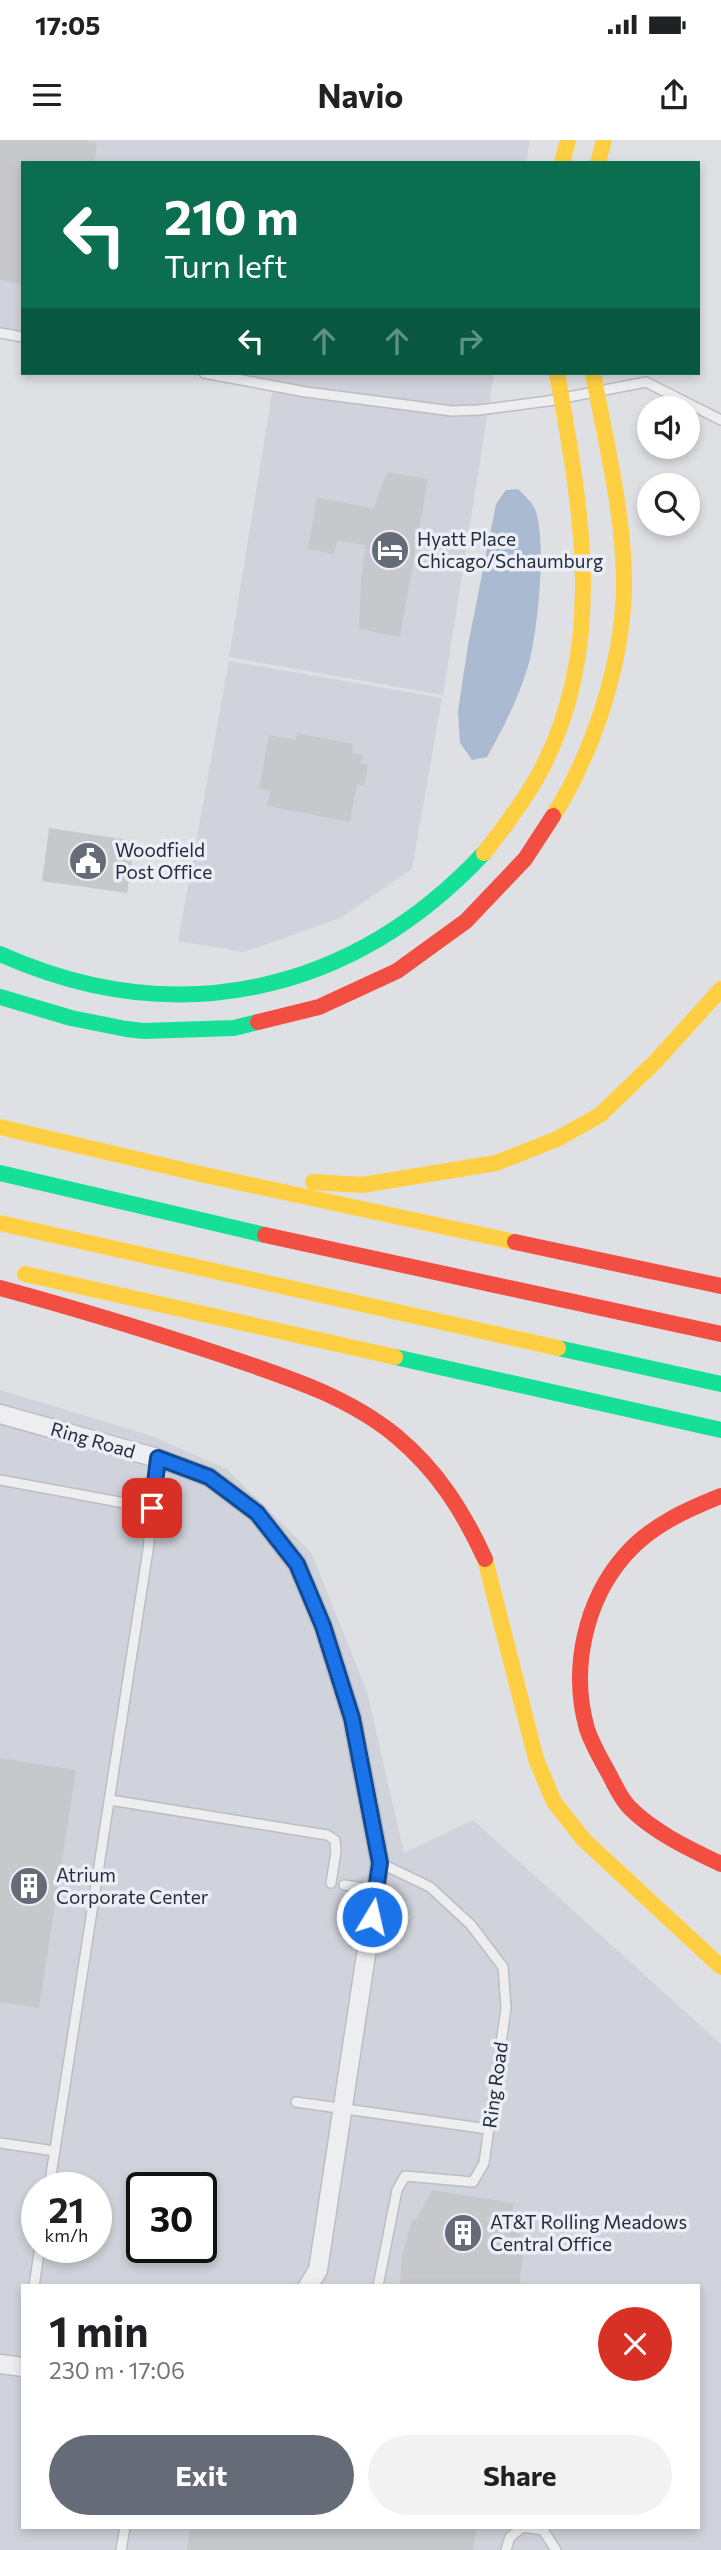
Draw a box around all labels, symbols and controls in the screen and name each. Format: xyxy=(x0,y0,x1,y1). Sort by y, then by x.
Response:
text: 17:05 xyxy=(35,9,100,40)
text: Navio xyxy=(318,75,403,115)
icon: menu xyxy=(28,76,66,114)
icon: share xyxy=(655,76,693,114)
text: 210 m xyxy=(164,185,299,245)
icon: left xyxy=(49,189,140,280)
text: Turn left xyxy=(164,245,288,285)
icon: left xyxy=(232,322,270,360)
icon: ahead xyxy=(305,322,343,360)
icon: ahead xyxy=(378,322,416,360)
icon: right xyxy=(451,322,489,360)
map controls xyxy=(637,396,700,536)
button: sound xyxy=(637,396,700,459)
button: search xyxy=(637,473,700,536)
place label: Hyatt Place Chicago/Schaumburg xyxy=(417,527,603,572)
hotel icon: Hyatt Place Chicago/Schaumburg xyxy=(369,529,411,571)
place label: Woodfield Post Office xyxy=(115,838,212,883)
public building icon: Woodfield Post Office xyxy=(67,840,109,882)
street label: Ring Road xyxy=(48,1417,138,1463)
pin xyxy=(122,1478,182,1538)
icon: arrive xyxy=(133,1489,171,1527)
place label: Atrium Corporate Center xyxy=(56,1863,209,1908)
building icon: Atrium Corporate Center xyxy=(8,1865,50,1907)
position arrow xyxy=(335,1880,409,1954)
street label: Ring Road xyxy=(477,2040,512,2130)
speed limit sign: 30 xyxy=(126,2172,217,2263)
text: 21 xyxy=(49,2187,84,2230)
place label: AT&T Rolling Meadows Central Office xyxy=(490,2210,687,2255)
building icon: AT&T Rolling Meadows Central Office xyxy=(442,2212,484,2254)
text: km/h xyxy=(45,2224,88,2246)
text: 1 min xyxy=(49,2304,149,2356)
button: close xyxy=(598,2307,672,2381)
text: 230 m · 17:06 xyxy=(49,2356,185,2384)
button: Exit xyxy=(49,2435,354,2515)
button: Share xyxy=(368,2435,672,2515)

